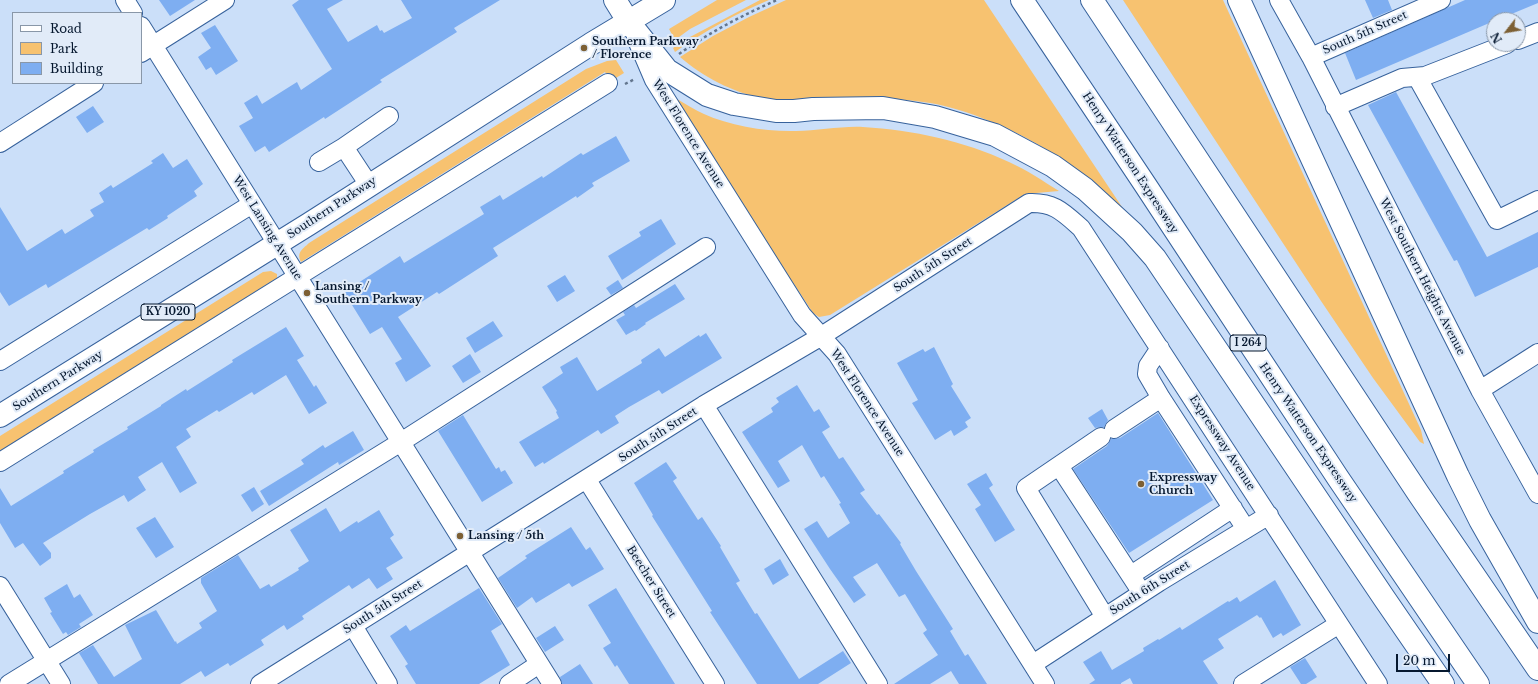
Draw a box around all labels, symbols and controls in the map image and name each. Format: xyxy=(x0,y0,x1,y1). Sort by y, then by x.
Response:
street label: South 5th Street xyxy=(1321,9,1409,57)
legend xyxy=(12,12,142,84)
north arrow xyxy=(1486,12,1526,52)
text: Road xyxy=(50,21,82,36)
text: N xyxy=(1488,30,1505,46)
place label: Southern Parkway / Florence xyxy=(592,35,699,61)
text: Park xyxy=(50,41,78,56)
marker: Southern Parkway / Florence xyxy=(579,43,589,53)
text: Building xyxy=(50,61,103,76)
street label: West Florence Avenue xyxy=(649,77,727,191)
street label: Henry Watterson Expressway xyxy=(1079,90,1181,236)
street label: West Lansing Avenue xyxy=(230,173,304,283)
street label: Southern Parkway xyxy=(285,174,379,242)
street label: West Southern Heights Avenue xyxy=(1376,196,1468,358)
street label: South 5th Street xyxy=(891,235,975,295)
place label: Lansing / Southern Parkway xyxy=(315,280,422,306)
marker: Lansing / Southern Parkway xyxy=(302,288,312,298)
road number: KY 1020 xyxy=(141,304,195,320)
road number: I 264 xyxy=(1230,335,1266,351)
street label: West Florence Avenue xyxy=(827,347,907,459)
street label: Southern Parkway xyxy=(11,348,105,414)
street label: Henry Watterson Expressway xyxy=(1256,361,1360,505)
street label: Expressway Avenue xyxy=(1186,393,1258,493)
street label: South 5th Street xyxy=(616,405,700,465)
place label: Expressway Church xyxy=(1149,471,1217,497)
marker: Expressway Church xyxy=(1136,479,1146,489)
place label: Lansing / 5th xyxy=(468,529,544,543)
marker: Lansing / 5th xyxy=(455,531,465,541)
street label: Beecher Street xyxy=(624,544,678,620)
street label: South 6th Street xyxy=(1108,558,1192,618)
street label: South 5th Street xyxy=(341,577,425,637)
scale bar xyxy=(1398,646,1452,672)
text: 20 m xyxy=(1403,653,1435,668)

